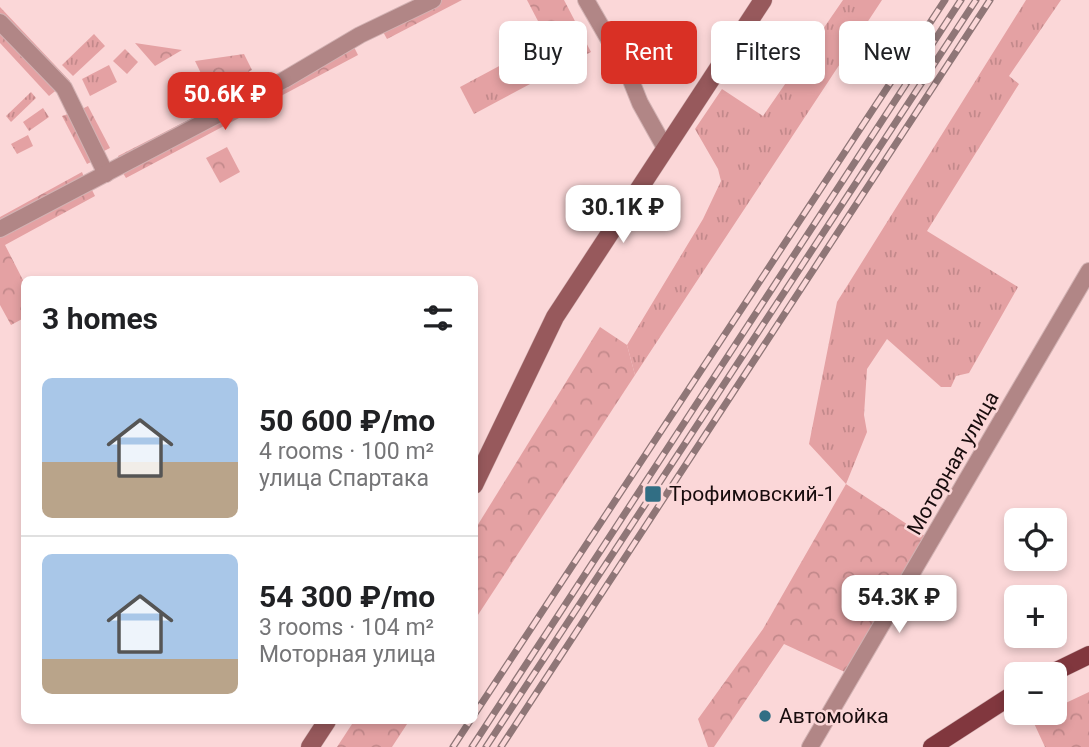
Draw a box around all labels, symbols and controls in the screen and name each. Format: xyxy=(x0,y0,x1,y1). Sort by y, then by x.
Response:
chip: Buy xyxy=(499,21,587,84)
chip: Rent xyxy=(601,21,697,84)
chip: Filters xyxy=(711,21,825,84)
chip: New xyxy=(839,21,935,84)
pin: 50.6K ₽ xyxy=(160,72,290,132)
text: 50.6K ₽ xyxy=(184,81,266,108)
pin: 30.1K ₽ xyxy=(558,186,688,245)
text: 30.1K ₽ xyxy=(582,194,664,221)
icon: filters xyxy=(419,299,457,337)
text: 3 homes xyxy=(42,301,158,336)
street label: Моторная улица xyxy=(902,387,1004,539)
text: 50 600 ₽/mo xyxy=(259,403,435,438)
icon: home xyxy=(98,406,182,490)
text: 4 rooms · 100 m² xyxy=(259,438,434,465)
text: улица Спартака xyxy=(259,465,429,492)
place label: Трофимовский-1 xyxy=(669,482,835,506)
marker: Трофимовский-1 xyxy=(643,484,663,504)
map controls xyxy=(1004,508,1067,725)
button: locate xyxy=(1004,508,1067,571)
pin: 54.3K ₽ xyxy=(834,576,964,635)
text: 54 300 ₽/mo xyxy=(259,579,435,614)
icon: home xyxy=(98,582,182,666)
text: 54.3K ₽ xyxy=(858,584,940,611)
button: + xyxy=(1004,585,1067,648)
text: 3 rooms · 104 m² xyxy=(259,614,434,641)
text: Моторная улица xyxy=(259,641,436,668)
button: − xyxy=(1004,662,1067,725)
place label: Автомойка xyxy=(779,704,889,728)
marker: Автомойка xyxy=(757,708,773,724)

